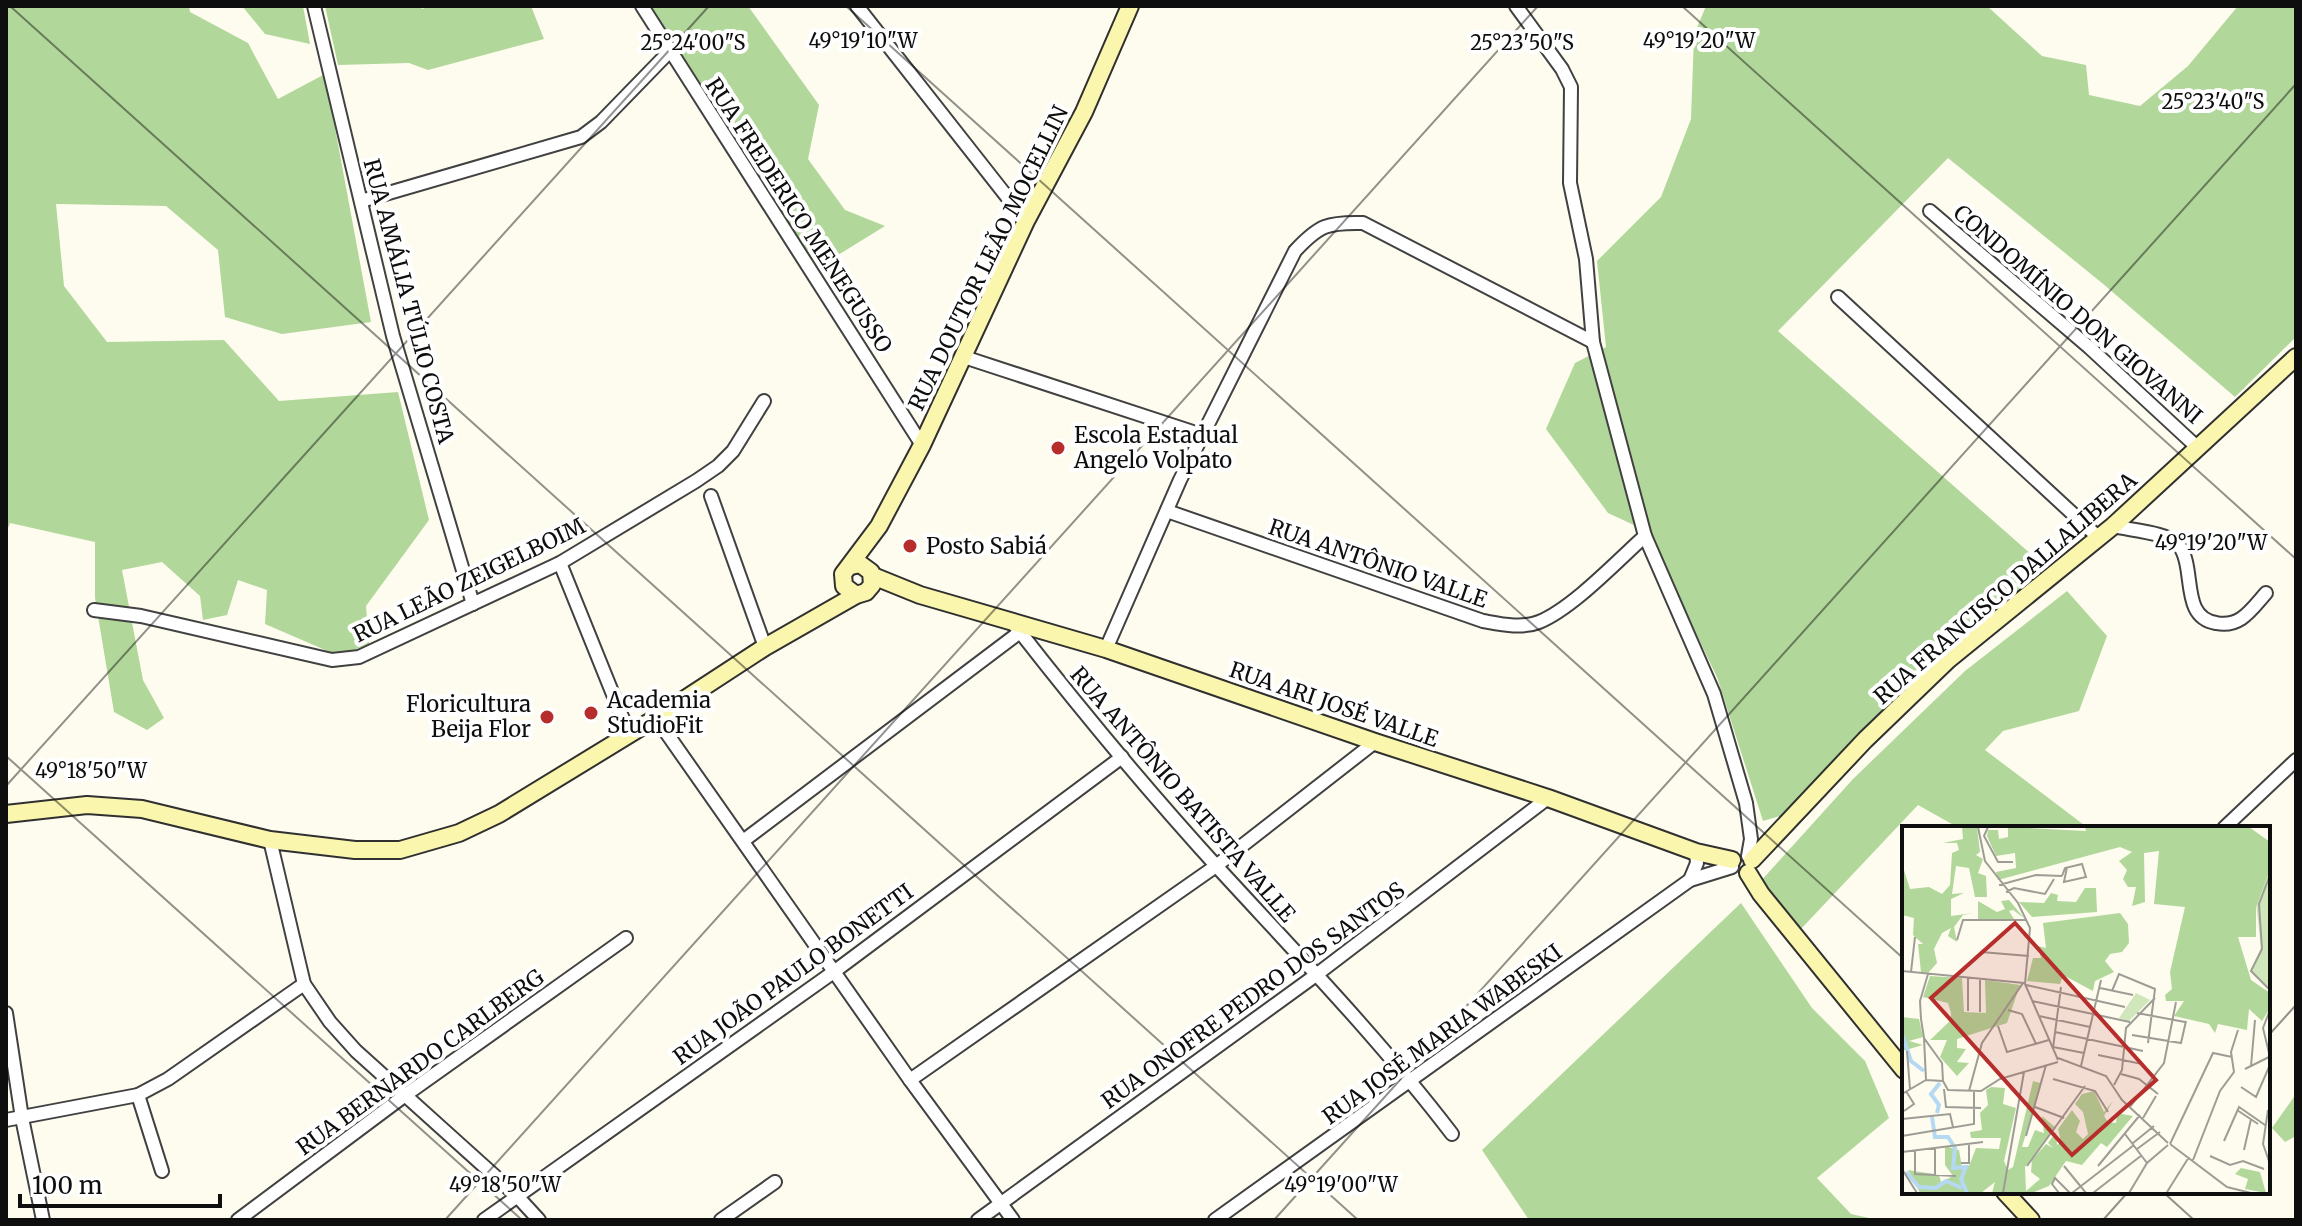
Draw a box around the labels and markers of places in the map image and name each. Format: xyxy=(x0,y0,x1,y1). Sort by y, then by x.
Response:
place label: Escola Estadual Angelo Volpato xyxy=(1073,421,1238,474)
marker: Escola Estadual Angelo Volpato xyxy=(1049,439,1067,457)
place label: Posto Sabiá xyxy=(926,532,1047,560)
marker: Posto Sabiá xyxy=(901,537,919,555)
place label: Academia StudioFit xyxy=(606,686,711,739)
place label: Floricultura Beija Flor xyxy=(406,690,531,743)
marker: Academia StudioFit xyxy=(582,704,600,722)
marker: Floricultura Beija Flor xyxy=(538,708,556,726)

